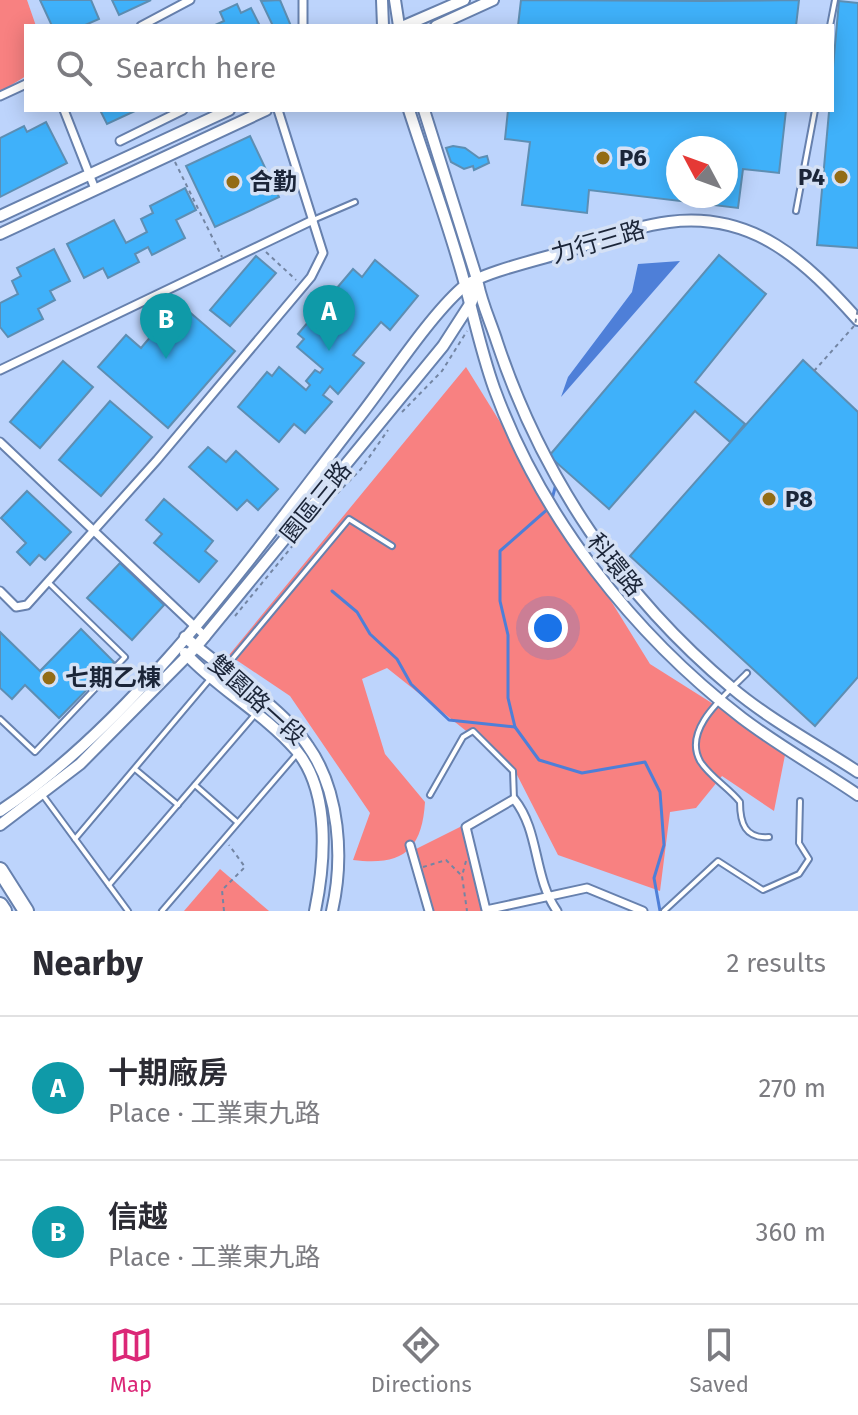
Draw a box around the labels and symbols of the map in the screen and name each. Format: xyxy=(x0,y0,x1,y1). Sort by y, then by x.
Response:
north arrow xyxy=(666,136,738,208)
place label: P6 xyxy=(619,144,647,172)
marker: P6 xyxy=(594,149,612,167)
place label: P4 xyxy=(798,163,825,191)
place label: 合勤 xyxy=(249,168,297,196)
marker: P4 xyxy=(832,168,850,186)
marker: 合勤 xyxy=(224,173,242,191)
street label: 力行三路 xyxy=(548,215,648,269)
pin: A xyxy=(303,285,355,351)
pin: B xyxy=(140,293,192,359)
street label: 園區三路 xyxy=(275,456,357,548)
place label: P8 xyxy=(785,485,813,513)
marker: P8 xyxy=(760,490,778,508)
street label: 科環路 xyxy=(581,528,649,602)
your location xyxy=(528,608,568,648)
street label: 雙園路一段 xyxy=(203,649,311,751)
place label: 七期乙棟 xyxy=(65,664,161,692)
marker: 七期乙棟 xyxy=(40,669,58,687)

